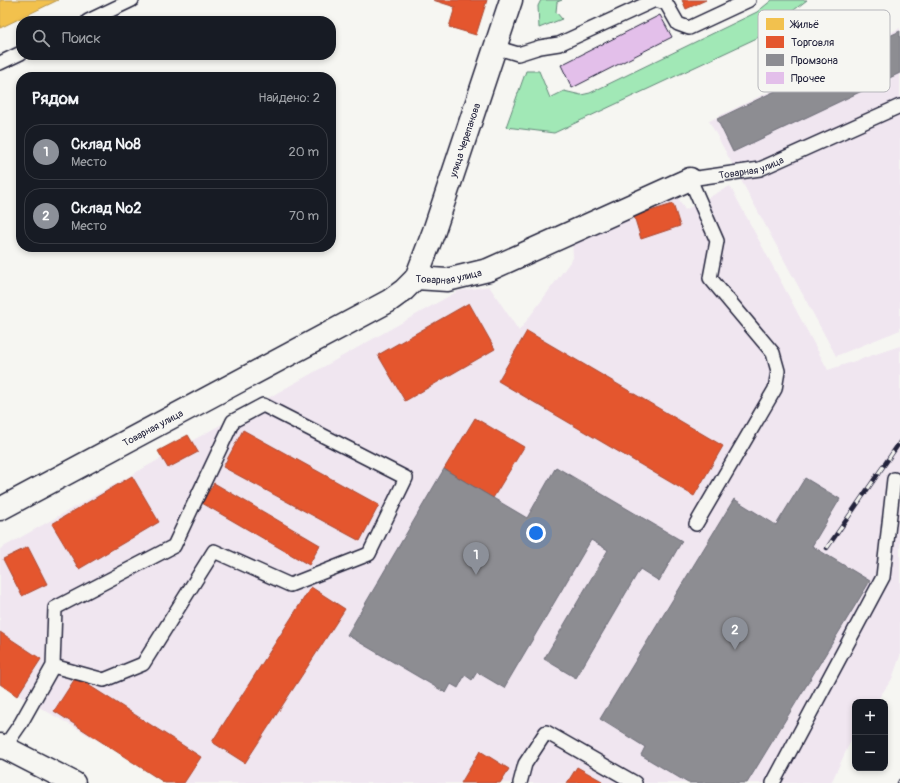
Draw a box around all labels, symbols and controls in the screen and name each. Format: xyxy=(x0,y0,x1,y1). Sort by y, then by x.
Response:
legend xyxy=(758,10,890,92)
search box xyxy=(16,16,336,60)
text: Жильё xyxy=(789,18,819,31)
icon: search xyxy=(30,27,52,49)
text: Поиск xyxy=(62,29,101,48)
text: Торговля xyxy=(791,36,834,49)
text: Промзона xyxy=(791,54,838,67)
text: Прочее xyxy=(791,72,826,85)
text: Рядом xyxy=(32,88,79,109)
text: Найдено: 2 xyxy=(258,90,320,106)
street label: улица Черепанова xyxy=(447,101,483,180)
text: Склад №8 xyxy=(71,135,141,154)
text: 1 xyxy=(43,144,49,160)
text: 20 m xyxy=(288,144,319,160)
text: Место xyxy=(71,154,107,170)
street label: Товарная улица xyxy=(718,154,786,182)
text: Склад №2 xyxy=(71,199,142,218)
text: 2 xyxy=(42,208,50,224)
text: 70 m xyxy=(289,208,319,224)
text: Место xyxy=(71,218,107,234)
street label: Товарная улица xyxy=(415,267,483,287)
street label: Товарная улица xyxy=(121,407,186,449)
your location xyxy=(526,523,546,543)
pin: 1 xyxy=(463,542,489,575)
pin: 2 xyxy=(722,617,748,650)
map controls xyxy=(852,699,888,771)
button: + xyxy=(852,699,888,735)
button: − xyxy=(852,735,888,771)

